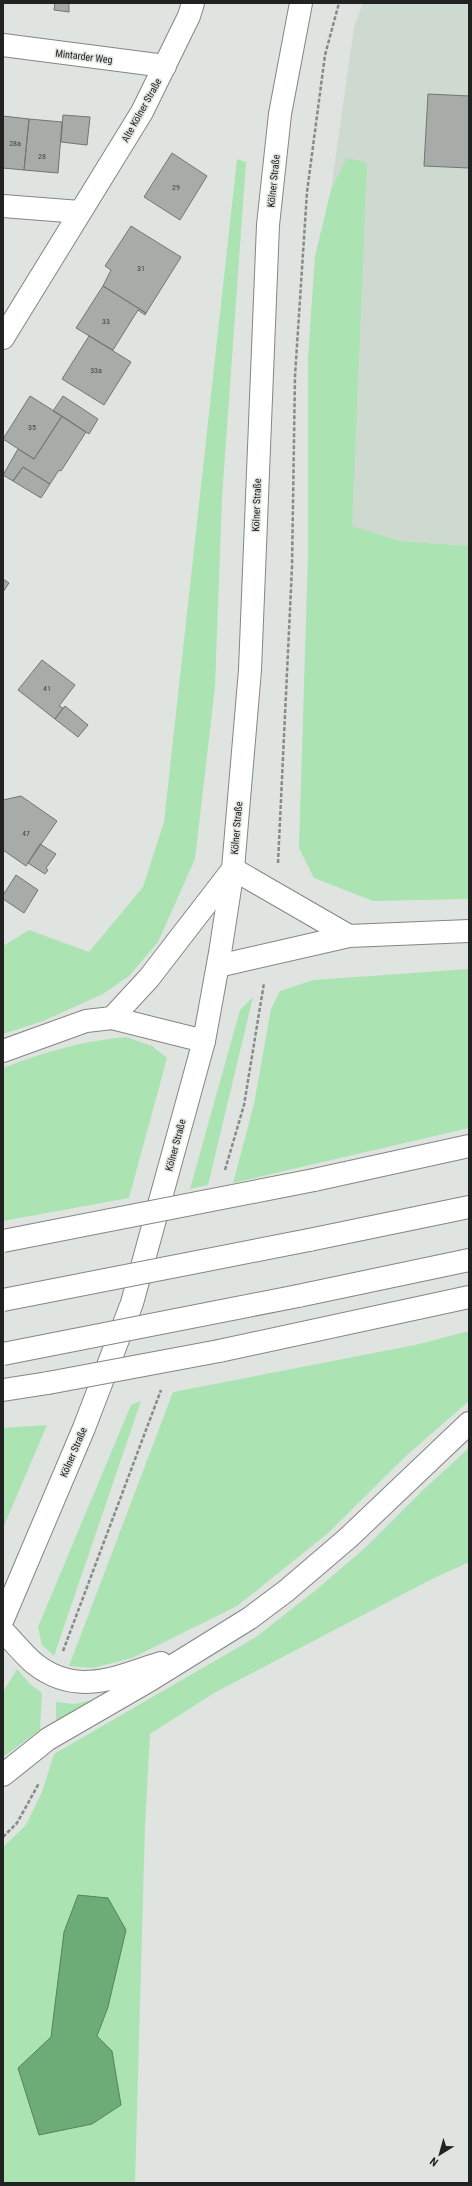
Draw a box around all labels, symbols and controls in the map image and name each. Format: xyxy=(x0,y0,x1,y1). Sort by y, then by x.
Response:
street label: Mintarder Weg xyxy=(55,48,113,65)
street label: Alte Kölner Straße xyxy=(119,76,164,144)
house number: 28a xyxy=(9,139,21,148)
house number: 28 xyxy=(38,152,46,161)
street label: Kölner Straße xyxy=(265,154,282,208)
house number: 29 xyxy=(172,183,180,192)
house number: 31 xyxy=(137,264,145,273)
house number: 33 xyxy=(102,317,110,326)
house number: 33a xyxy=(90,366,102,375)
house number: 35 xyxy=(28,423,36,432)
street label: Kölner Straße xyxy=(250,478,263,532)
house number: 41 xyxy=(43,684,51,693)
street label: Kölner Straße xyxy=(229,801,244,855)
house number: 47 xyxy=(22,829,30,838)
street label: Kölner Straße xyxy=(163,1118,188,1172)
street label: Kölner Straße xyxy=(58,1425,89,1479)
north arrow xyxy=(420,2134,460,2174)
text: N xyxy=(427,2154,441,2169)

